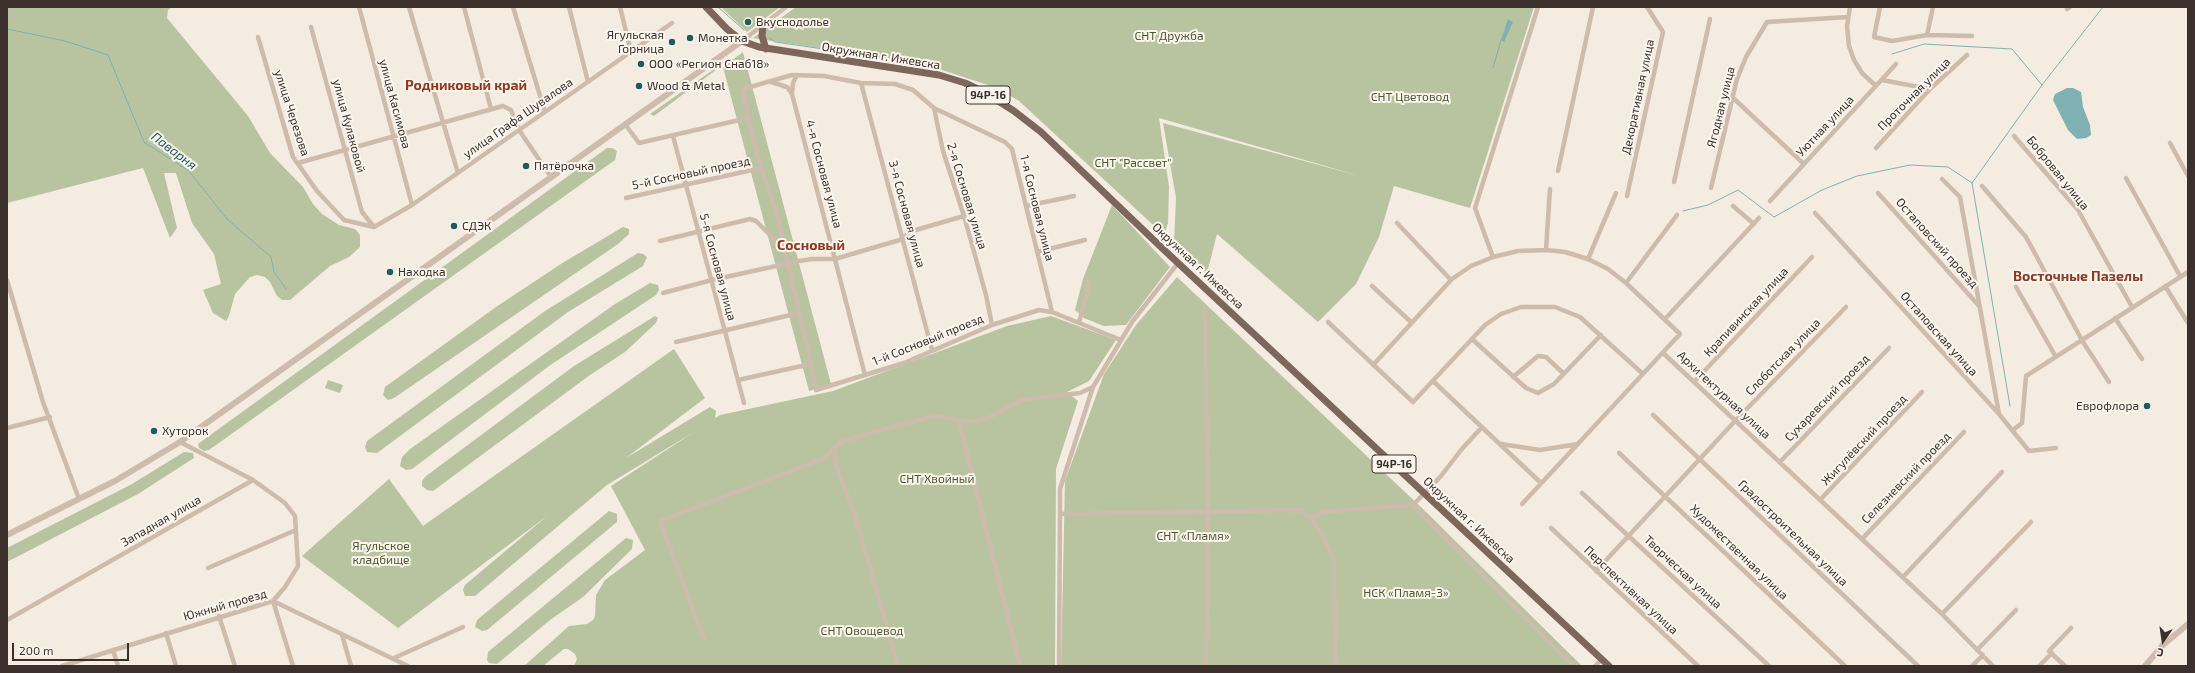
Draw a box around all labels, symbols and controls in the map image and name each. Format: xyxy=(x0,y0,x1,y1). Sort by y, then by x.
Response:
place label: Вкуснодолье xyxy=(756,15,829,29)
marker: Вкуснодолье xyxy=(743,17,753,27)
place label: Ягульская Горница xyxy=(607,28,664,56)
park label: СНТ Дружба xyxy=(1134,29,1204,43)
place label: Монетка xyxy=(698,31,748,45)
marker: Монетка xyxy=(685,33,695,43)
marker: Ягульская Горница xyxy=(667,37,677,47)
street label: Декоративная улица xyxy=(1619,38,1657,156)
street label: Окружная г. Ижевска xyxy=(821,40,941,72)
street label: Проточная улица xyxy=(1875,55,1953,133)
place label: ООО «Регион Снаб18» xyxy=(649,57,769,71)
street label: улица Касимова xyxy=(376,58,414,150)
marker: ООО «Регион Снаб18» xyxy=(636,59,646,69)
street label: Ягодная улица xyxy=(1704,65,1738,149)
street label: улица Черезова xyxy=(271,68,313,158)
street label: улица Графа Шувалова xyxy=(460,75,576,161)
district label: Родниковый край xyxy=(405,77,527,93)
street label: улица Кулаковой xyxy=(330,78,368,174)
place label: Wood & Metal xyxy=(647,79,725,93)
marker: Wood & Metal xyxy=(634,81,644,91)
road number: 94Р-16 xyxy=(966,86,1010,104)
park label: СНТ Цветовод xyxy=(1371,90,1449,104)
street label: Уютная улица xyxy=(1793,93,1857,159)
street label: 4-я Сосновая улица xyxy=(803,118,845,230)
water label: Паварня xyxy=(148,129,200,173)
street label: Бобровая улица xyxy=(2024,133,2092,213)
street label: 2-я Сосновая улица xyxy=(944,141,990,251)
street label: 5-й Сосновый проезд xyxy=(631,153,751,193)
street label: 1-я Сосновая улица xyxy=(1017,154,1057,262)
park label: СНТ "Рассвет" xyxy=(1094,156,1172,170)
place label: Пятёрочка xyxy=(534,159,594,173)
street label: 3-я Сосновая улица xyxy=(886,159,928,269)
marker: Пятёрочка xyxy=(521,161,531,171)
street label: Остаповский проезд xyxy=(1893,195,1981,291)
street label: 5-я Сосновая улица xyxy=(697,212,739,322)
place label: СДЭК xyxy=(462,219,491,233)
street label: Окружная г. Ижевска xyxy=(1149,220,1247,312)
marker: СДЭК xyxy=(449,221,459,231)
district label: Сосновый xyxy=(777,237,845,253)
street label: Крапивинская улица xyxy=(1701,264,1791,360)
place label: Находка xyxy=(398,265,446,279)
marker: Находка xyxy=(385,267,395,277)
district label: Восточные Пазелы xyxy=(2013,268,2143,284)
street label: Остаповская улица xyxy=(1897,289,1981,379)
street label: 1-й Сосновый проезд xyxy=(870,311,986,369)
street label: Слоботская улица xyxy=(1743,315,1823,399)
street label: Архитектурная улица xyxy=(1674,348,1774,442)
street label: Сухаревский проезд xyxy=(1782,351,1872,445)
street label: Жигулёвский проезд xyxy=(1818,392,1910,488)
place label: Еврофлора xyxy=(2076,399,2139,413)
marker: Еврофлора xyxy=(2142,401,2152,411)
place label: Хуторок xyxy=(162,424,208,438)
marker: Хуторок xyxy=(149,426,159,436)
street label: Селезневский проезд xyxy=(1859,429,1953,527)
road number: 94Р-16 xyxy=(1372,455,1416,473)
park label: СНТ Хвойный xyxy=(899,472,975,486)
street label: Окружная г. Ижевска xyxy=(1420,474,1518,566)
street label: Градостроительная улица xyxy=(1735,477,1851,589)
street label: Западная улица xyxy=(118,492,204,550)
street label: Художественная улица xyxy=(1687,501,1791,603)
park label: СНТ «Пламя» xyxy=(1156,529,1230,543)
street label: Творческая улица xyxy=(1641,532,1725,612)
park label: Ягульское кладбище xyxy=(352,539,410,567)
street label: Перспективная улица xyxy=(1581,543,1681,637)
street label: Южный проезд xyxy=(182,586,268,624)
park label: НСК «Пламя-3» xyxy=(1363,586,1449,600)
north arrow xyxy=(2143,621,2183,661)
park label: СНТ Овощевод xyxy=(821,624,903,638)
scale bar xyxy=(14,635,131,661)
text: 200 m xyxy=(19,643,53,657)
text: С xyxy=(2156,646,2165,660)

